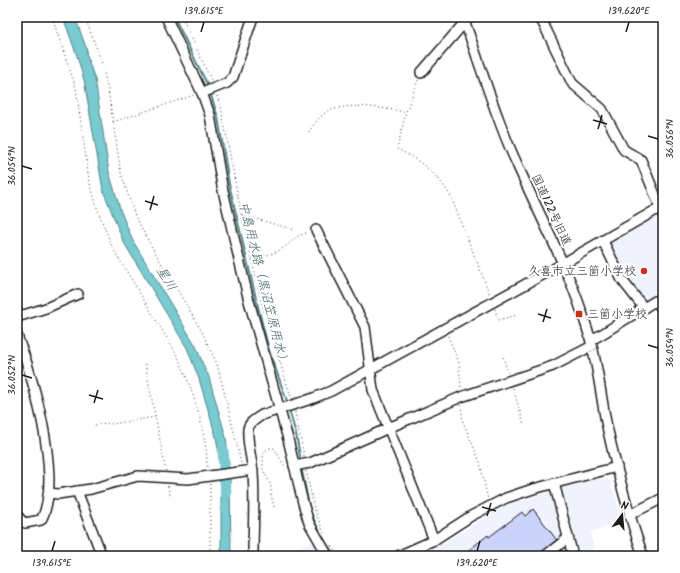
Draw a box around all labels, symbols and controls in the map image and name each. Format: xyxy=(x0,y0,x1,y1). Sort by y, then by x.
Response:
text: 139.615°E xyxy=(184,3,225,19)
text: 139.620°E xyxy=(608,3,651,19)
text: 36.056°N xyxy=(662,119,678,159)
text: 36.054°N xyxy=(4,146,20,186)
street label: 国道122号旧道 xyxy=(526,171,576,249)
water label: 中島用水路（黒沼笠原用水） xyxy=(232,199,294,369)
water label: 星川 xyxy=(150,262,182,296)
place label: 久喜市立三箇小学校 xyxy=(528,262,636,281)
marker: 久喜市立三箇小学校 xyxy=(639,266,649,276)
place label: 三箇小学校 xyxy=(587,305,647,324)
marker: 三箇小学校 xyxy=(574,309,584,319)
text: 36.054°N xyxy=(662,328,678,368)
text: 36.052°N xyxy=(4,355,20,395)
north arrow xyxy=(602,495,642,535)
text: N xyxy=(619,497,630,516)
text: 139.615°E xyxy=(32,555,73,571)
text: 139.620°E xyxy=(456,555,499,571)

